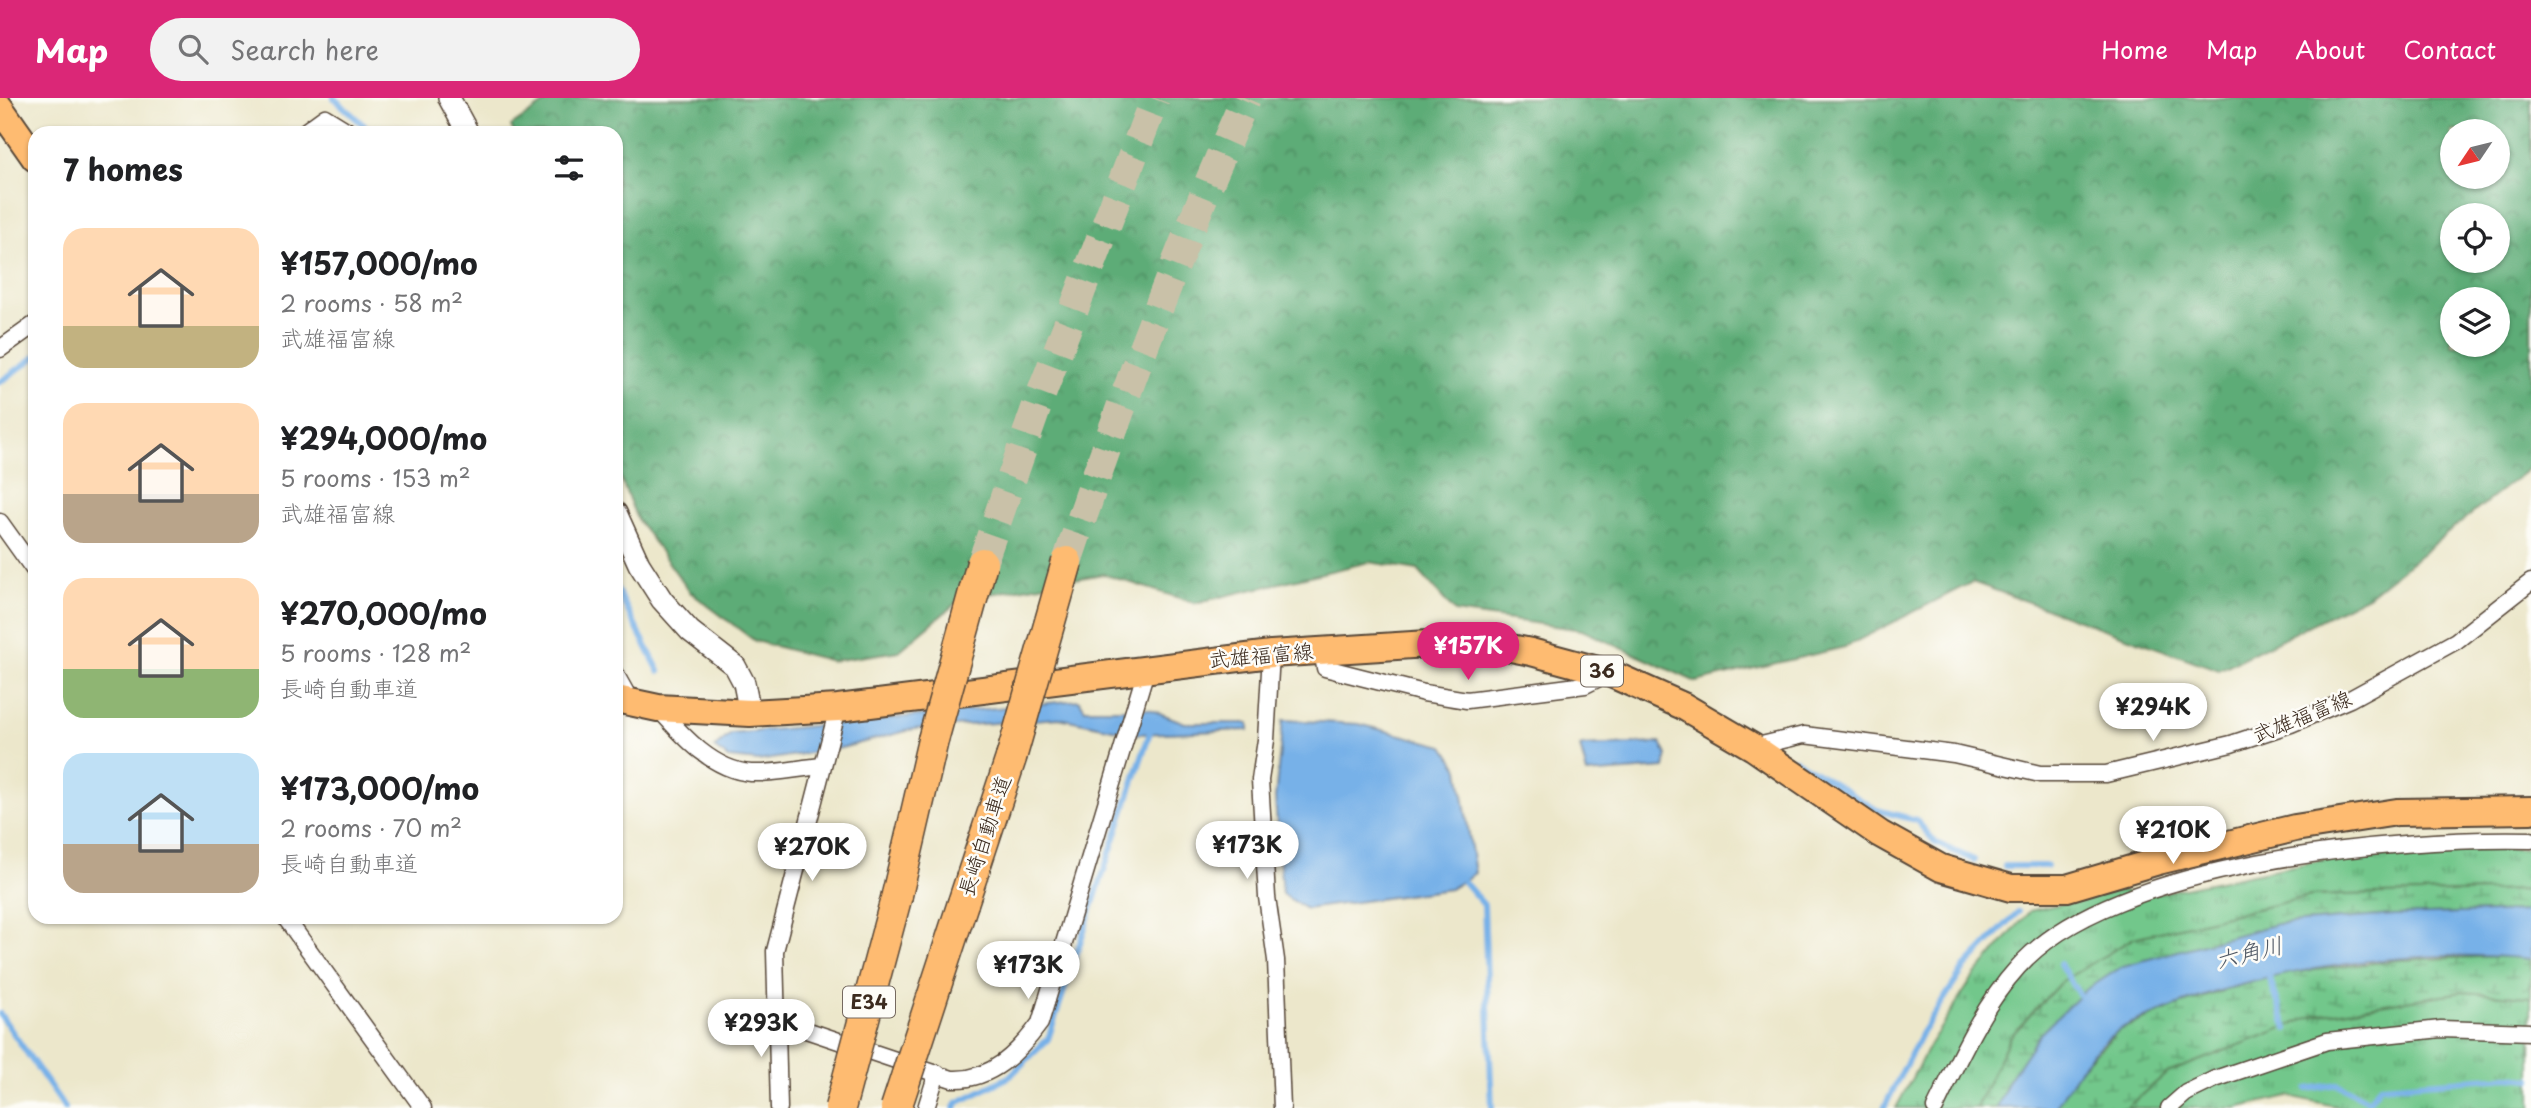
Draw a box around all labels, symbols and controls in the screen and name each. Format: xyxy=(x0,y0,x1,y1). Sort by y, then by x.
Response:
search box xyxy=(150,18,640,81)
text: Map xyxy=(35,24,108,74)
icon: search xyxy=(174,30,212,68)
text: Search here xyxy=(230,30,379,69)
text: Home xyxy=(2101,31,2168,67)
text: Map xyxy=(2206,31,2257,67)
text: About xyxy=(2295,31,2365,67)
text: Contact xyxy=(2403,31,2496,67)
north arrow xyxy=(2440,119,2510,189)
map controls xyxy=(2440,119,2510,357)
text: 7 homes xyxy=(63,146,183,191)
icon: filters xyxy=(550,149,588,187)
button: locate xyxy=(2440,203,2510,273)
text: ¥157,000/mo xyxy=(280,240,478,285)
icon: home xyxy=(119,256,203,340)
text: 2 rooms · 58 m² xyxy=(280,285,463,320)
button: layers xyxy=(2440,287,2510,357)
text: 武雄福富線 xyxy=(280,320,395,355)
text: ¥294,000/mo xyxy=(280,415,487,460)
icon: home xyxy=(119,431,203,515)
text: 5 rooms · 153 m² xyxy=(280,460,471,495)
text: 武雄福富線 xyxy=(280,495,395,530)
text: ¥270,000/mo xyxy=(280,590,487,635)
icon: home xyxy=(119,606,203,690)
pin: ¥157K xyxy=(1419,622,1517,682)
text: ¥157K xyxy=(1433,627,1503,662)
street label: 武雄福富線 xyxy=(1207,633,1315,675)
text: 5 rooms · 128 m² xyxy=(280,635,471,670)
road number: 36 xyxy=(1581,656,1623,686)
text: 長崎自動車道 xyxy=(280,670,418,705)
street label: 武雄福富線 xyxy=(2247,681,2356,750)
pin: ¥294K xyxy=(2104,684,2202,743)
text: ¥294K xyxy=(2115,688,2191,723)
text: ¥173,000/mo xyxy=(280,765,479,810)
street label: 長崎自動車道 xyxy=(948,771,1018,900)
icon: home xyxy=(119,781,203,865)
pin: ¥210K xyxy=(2124,806,2222,866)
text: 2 rooms · 70 m² xyxy=(280,810,462,845)
text: ¥210K xyxy=(2135,811,2211,846)
pin: ¥173K xyxy=(1198,822,1296,881)
pin: ¥270K xyxy=(763,824,861,883)
text: ¥173K xyxy=(1212,826,1282,861)
text: ¥270K xyxy=(774,828,850,863)
text: 長崎自動車道 xyxy=(280,845,418,880)
water label: 六角川 xyxy=(2211,926,2286,977)
pin: ¥173K xyxy=(979,942,1077,1001)
text: ¥173K xyxy=(993,946,1063,981)
road number: E34 xyxy=(843,986,895,1018)
pin: ¥293K xyxy=(712,1000,810,1059)
text: ¥293K xyxy=(724,1004,798,1039)

